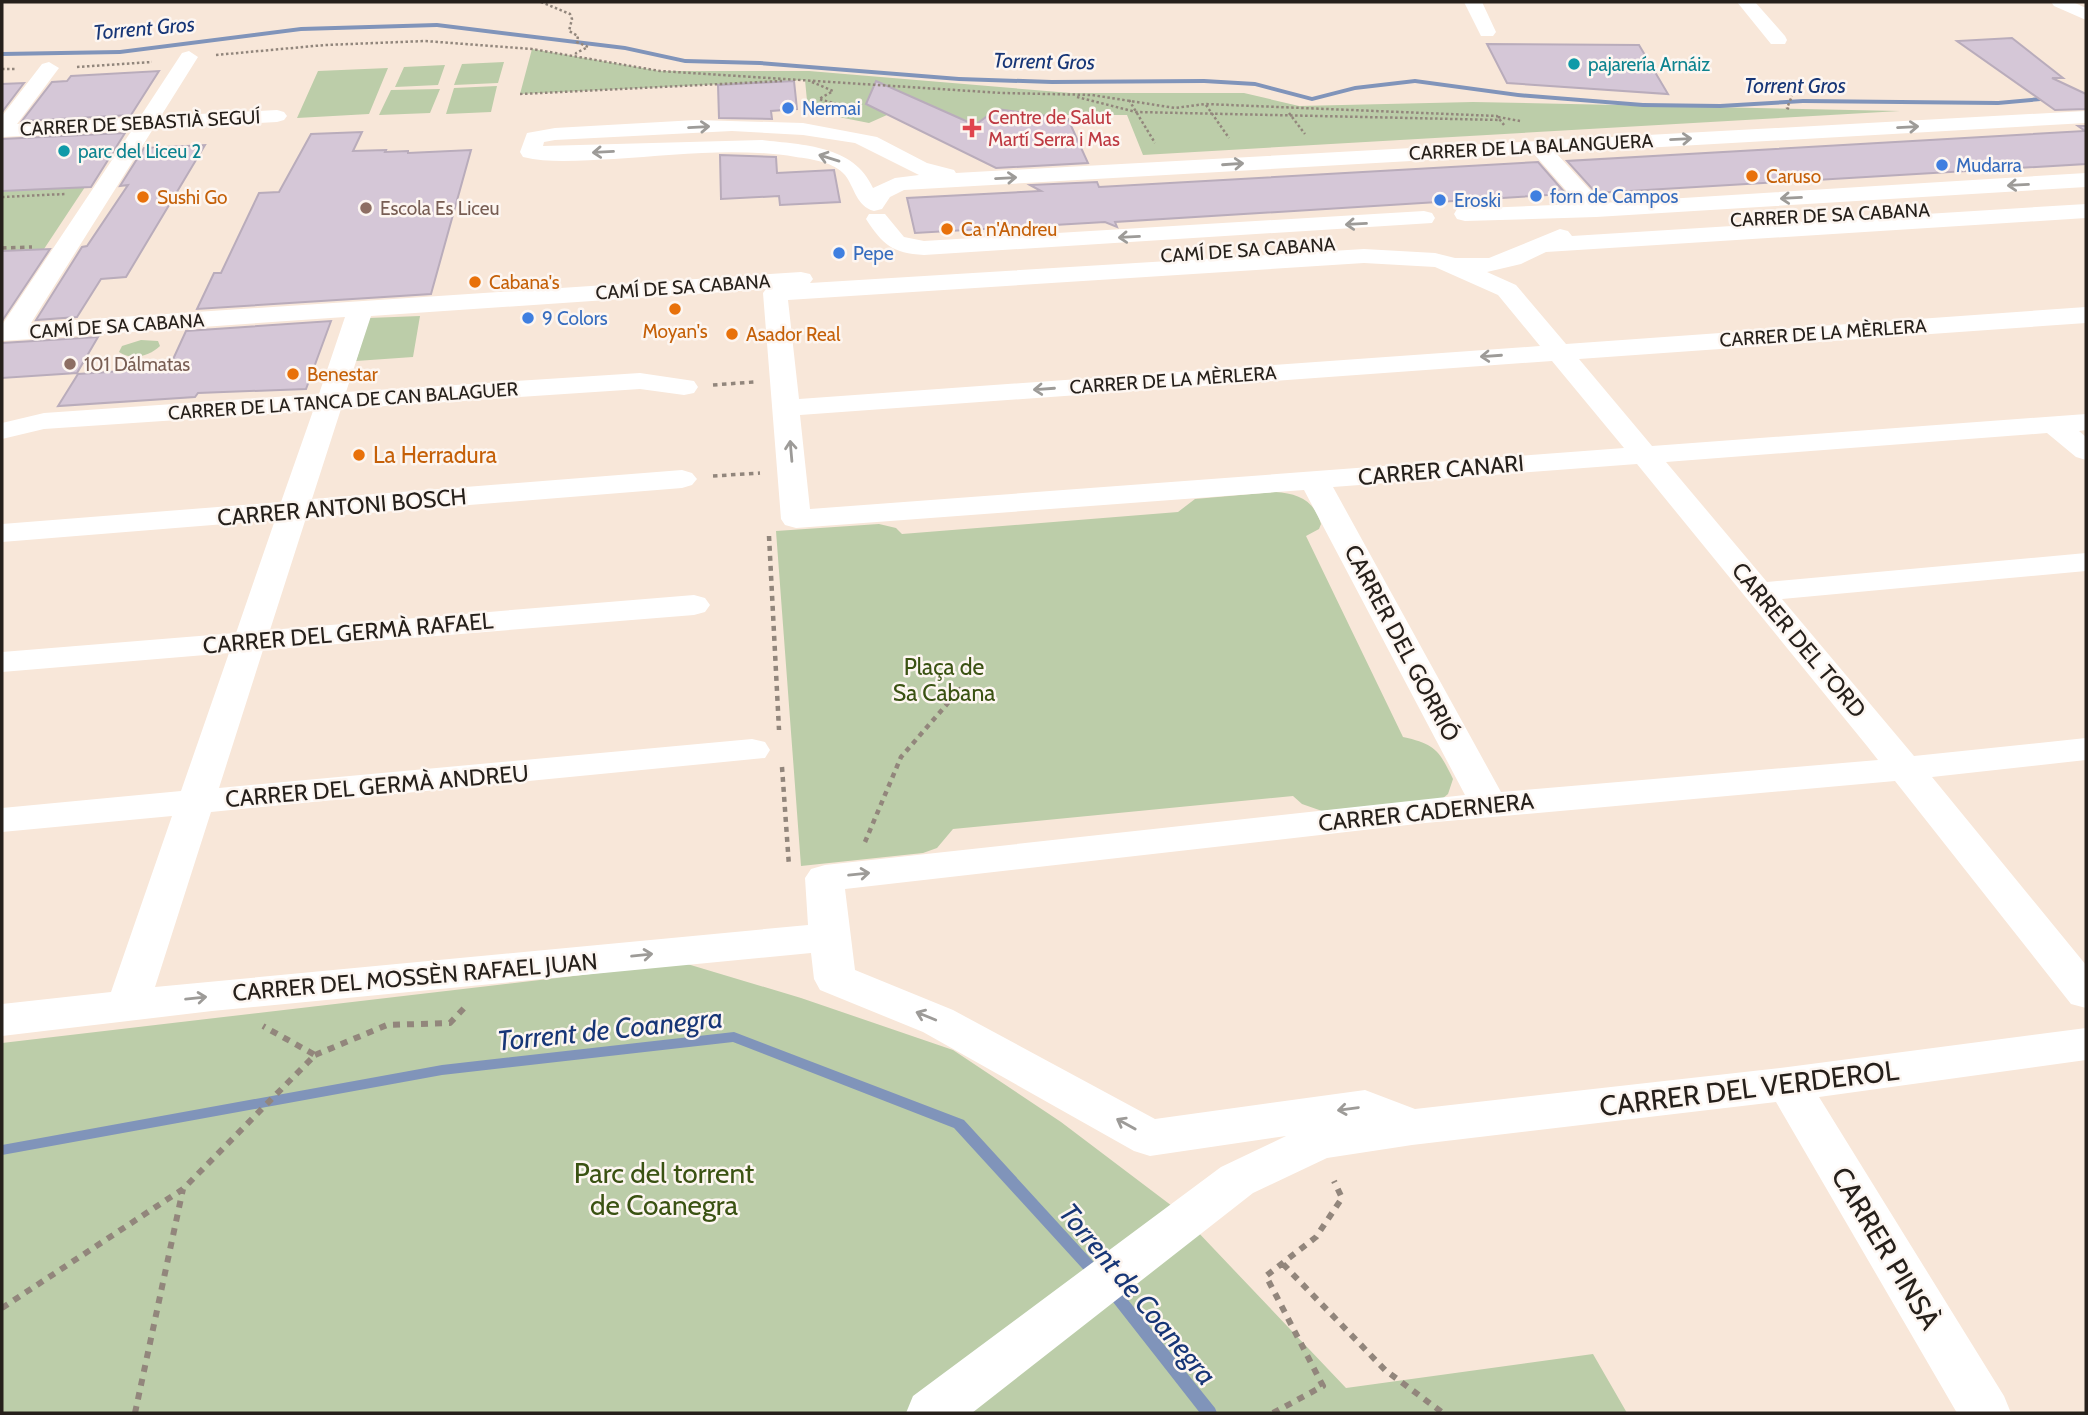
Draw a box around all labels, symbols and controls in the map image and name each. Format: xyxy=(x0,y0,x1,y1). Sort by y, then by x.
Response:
water label: Torrent Gros xyxy=(92,11,196,45)
water label: Torrent Gros xyxy=(993,48,1095,74)
place label: pajarería Arnáiz xyxy=(1588,53,1710,76)
marker: pajarería Arnáiz xyxy=(1566,56,1582,72)
water label: Torrent Gros xyxy=(1744,73,1846,98)
place label: Nermai xyxy=(802,97,861,120)
marker: Nermai xyxy=(780,100,796,116)
street label: CARRER DE SEBASTIÀ SEGUÍ xyxy=(19,104,261,141)
place label: Centre de Salut Martí Serra i Mas xyxy=(988,106,1120,151)
marker: Centre de Salut Martí Serra i Mas xyxy=(962,118,982,138)
one-way arrow xyxy=(687,120,710,133)
one-way arrow xyxy=(1896,120,1919,133)
street label: CARRER DE LA BALANGUERA xyxy=(1408,129,1654,165)
one-way arrow xyxy=(1669,132,1691,145)
place label: parc del Liceu 2 xyxy=(78,140,201,163)
marker: parc del Liceu 2 xyxy=(56,143,72,159)
one-way arrow xyxy=(591,146,614,159)
one-way arrow xyxy=(818,151,840,164)
place label: Mudarra xyxy=(1956,154,2022,177)
one-way arrow xyxy=(1222,157,1244,170)
marker: Mudarra xyxy=(1934,157,1950,173)
place label: Caruso xyxy=(1766,165,1821,188)
marker: Caruso xyxy=(1744,168,1760,184)
one-way arrow xyxy=(995,171,1018,184)
one-way arrow xyxy=(2007,178,2030,191)
place label: forn de Campos xyxy=(1550,185,1679,208)
place label: Sushi Go xyxy=(157,186,228,209)
marker: forn de Campos xyxy=(1528,188,1544,204)
marker: Sushi Go xyxy=(135,189,151,205)
place label: Eroski xyxy=(1454,189,1501,212)
marker: Eroski xyxy=(1432,192,1448,208)
one-way arrow xyxy=(1780,192,1803,205)
place label: Escola Es Liceu xyxy=(380,197,499,220)
street label: CARRER DE SA CABANA xyxy=(1730,198,1931,232)
marker: Escola Es Liceu xyxy=(358,200,374,216)
one-way arrow xyxy=(1345,217,1368,230)
place label: Ca n'Andreu xyxy=(961,218,1057,241)
marker: Ca n'Andreu xyxy=(939,221,955,237)
one-way arrow xyxy=(1117,230,1140,243)
street label: CAMÍ DE SA CABANA xyxy=(1160,231,1336,268)
place label: Pepe xyxy=(853,242,894,265)
marker: Pepe xyxy=(831,245,847,261)
street label: CAMÍ DE SA CABANA xyxy=(595,268,771,305)
place label: Cabana's xyxy=(489,271,560,294)
marker: Cabana's xyxy=(467,274,483,290)
marker: Moyan's xyxy=(667,301,683,317)
street label: CAMÍ DE SA CABANA xyxy=(29,307,205,344)
place label: 9 Colors xyxy=(542,307,608,330)
marker: 9 Colors xyxy=(520,310,536,326)
street label: CARRER DE LA MÈRLERA xyxy=(1719,313,1927,352)
place label: Moyan's xyxy=(642,320,708,343)
place label: Asador Real xyxy=(746,323,841,346)
marker: Asador Real xyxy=(724,326,740,342)
one-way arrow xyxy=(1480,350,1503,363)
place label: 101 Dálmatas xyxy=(84,353,190,376)
marker: 101 Dálmatas xyxy=(62,356,78,372)
street label: CARRER DE LA MÈRLERA xyxy=(1069,360,1277,399)
place label: Benestar xyxy=(307,363,378,386)
marker: Benestar xyxy=(285,366,301,382)
street label: CARRER DE LA TANCA DE CAN BALAGUER xyxy=(167,377,519,425)
one-way arrow xyxy=(1033,383,1056,396)
one-way arrow xyxy=(784,440,797,463)
place label: La Herradura xyxy=(373,441,497,469)
marker: La Herradura xyxy=(351,447,367,463)
street label: CARRER CANARI xyxy=(1357,449,1525,491)
street label: CARRER ANTONI BOSCH xyxy=(216,482,468,532)
street label: CARRER DEL GORRIÓ xyxy=(1338,540,1466,746)
street label: CARRER DEL TORD xyxy=(1726,557,1872,723)
street label: CARRER DEL GERMÀ RAFAEL xyxy=(202,605,495,660)
park label: Plaça de Sa Cabana xyxy=(893,653,995,707)
street label: CARRER DEL GERMÀ ANDREU xyxy=(224,758,530,813)
street label: CARRER CADERNERA xyxy=(1317,787,1535,837)
one-way arrow xyxy=(847,868,870,881)
street label: CARRER DEL MOSSÈN RAFAEL JUAN xyxy=(231,946,599,1007)
one-way arrow xyxy=(630,948,652,961)
one-way arrow xyxy=(184,991,206,1004)
water label: Torrent de Coanegra xyxy=(495,1000,725,1058)
one-way arrow xyxy=(916,1008,937,1021)
street label: CARRER DEL VERDEROL xyxy=(1598,1053,1900,1123)
one-way arrow xyxy=(1337,1103,1360,1116)
one-way arrow xyxy=(1116,1117,1137,1130)
park label: Parc del torrent de Coanegra xyxy=(574,1156,754,1222)
street label: CARRER PINSÀ xyxy=(1824,1161,1948,1336)
water label: Torrent de Coanegra xyxy=(1052,1196,1224,1392)

